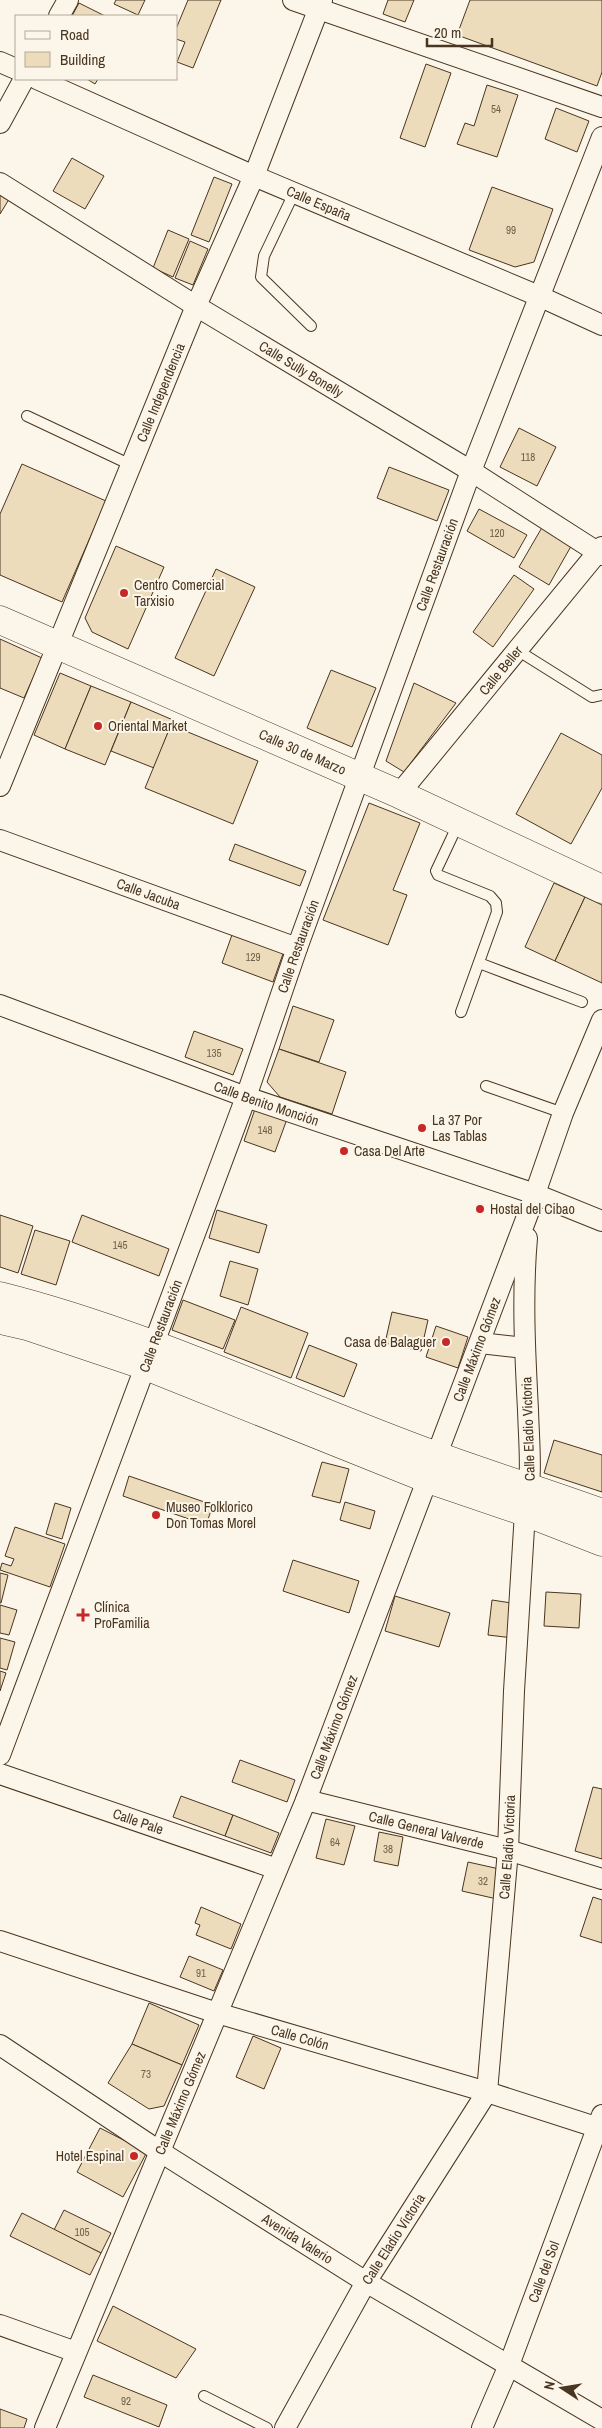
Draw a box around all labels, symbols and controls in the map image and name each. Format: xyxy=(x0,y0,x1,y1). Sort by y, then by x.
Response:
legend xyxy=(15,15,178,80)
scale bar xyxy=(427,15,492,47)
text: 20 m xyxy=(434,22,461,43)
text: Road xyxy=(60,24,89,45)
text: Building xyxy=(60,49,105,70)
house number: 54 xyxy=(491,102,501,116)
street label: Calle España xyxy=(284,182,354,225)
house number: 99 xyxy=(506,223,516,237)
street label: Calle Sully Bonelly xyxy=(256,337,347,401)
street label: Calle Independencia xyxy=(132,340,189,445)
house number: 118 xyxy=(521,450,535,464)
street label: Calle Restauración xyxy=(412,516,462,614)
house number: 120 xyxy=(489,526,505,540)
place label: Centro Comercial Tarxisio xyxy=(134,576,224,610)
marker: Centro Comercial Tarxisio xyxy=(118,587,130,599)
street label: Calle Beller xyxy=(475,642,526,699)
place label: Oriental Market xyxy=(108,717,187,735)
marker: Oriental Market xyxy=(92,720,104,732)
street label: Calle 30 de Marzo xyxy=(256,725,349,779)
street label: Calle Jacuba xyxy=(114,874,183,914)
street label: Calle Restauración xyxy=(273,897,323,995)
house number: 129 xyxy=(245,950,261,964)
house number: 135 xyxy=(206,1046,222,1060)
street label: Calle Benito Monción xyxy=(211,1077,321,1130)
place label: La 37 Por Las Tablas xyxy=(432,1111,487,1145)
marker: La 37 Por Las Tablas xyxy=(416,1122,428,1134)
house number: 148 xyxy=(257,1123,273,1137)
place label: Casa Del Arte xyxy=(354,1142,425,1160)
marker: Casa Del Arte xyxy=(338,1145,350,1157)
place label: Hostal del Cibao xyxy=(490,1200,575,1218)
marker: Hostal del Cibao xyxy=(474,1203,486,1215)
house number: 145 xyxy=(112,1238,128,1252)
street label: Calle Restauración xyxy=(135,1277,186,1375)
street label: Calle Máximo Gómez xyxy=(449,1294,505,1404)
place label: Casa de Balaguer xyxy=(344,1333,436,1351)
marker: Casa de Balaguer xyxy=(440,1336,452,1348)
street label: Calle Eladio Victoria xyxy=(517,1376,539,1482)
place label: Museo Folklorico Don Tomas Morel xyxy=(166,1498,256,1532)
marker: Museo Folklorico Don Tomas Morel xyxy=(150,1509,162,1521)
place label: Clínica ProFamilia xyxy=(94,1598,150,1632)
marker: Clínica ProFamilia xyxy=(76,1608,90,1622)
street label: Calle Máximo Gómez xyxy=(306,1672,362,1782)
street label: Calle Eladio Victoria xyxy=(495,1794,519,1900)
street label: Calle Pale xyxy=(110,1804,166,1838)
street label: Calle General Valverde xyxy=(367,1807,486,1853)
house number: 64 xyxy=(330,1835,340,1849)
house number: 38 xyxy=(383,1842,393,1856)
house number: 32 xyxy=(478,1874,488,1888)
house number: 91 xyxy=(196,1966,206,1980)
street label: Calle Colón xyxy=(269,2020,331,2054)
street label: Calle Máximo Gómez xyxy=(151,2048,210,2157)
house number: 73 xyxy=(141,2067,151,2081)
place label: Hotel Espinal xyxy=(56,2147,124,2165)
marker: Hotel Espinal xyxy=(128,2150,140,2162)
street label: Calle Eladio Victoria xyxy=(358,2189,429,2288)
street label: Avenida Valerio xyxy=(258,2209,336,2268)
house number: 105 xyxy=(74,2225,90,2239)
street label: Calle del Sol xyxy=(524,2238,563,2305)
north arrow xyxy=(537,2363,587,2413)
text: N xyxy=(540,2379,559,2391)
house number: 92 xyxy=(121,2394,131,2408)

